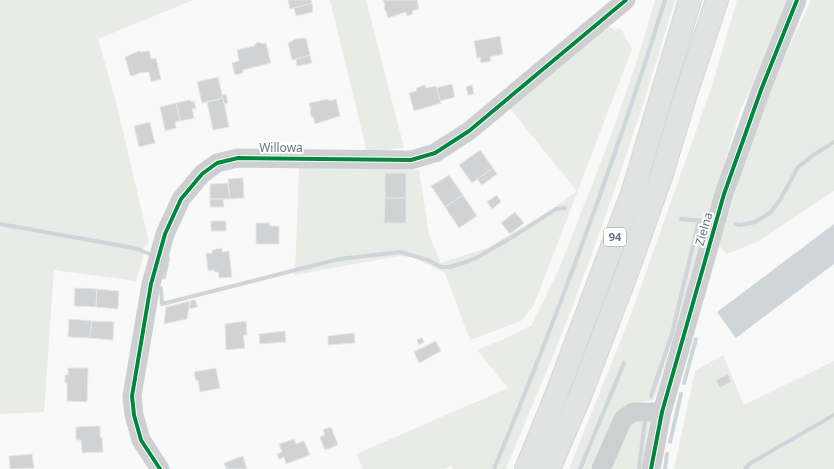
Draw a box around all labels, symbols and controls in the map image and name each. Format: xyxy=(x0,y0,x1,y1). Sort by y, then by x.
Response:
street label: Willowa xyxy=(259,139,303,156)
street label: Zielna xyxy=(691,210,716,248)
road number: 94 xyxy=(604,228,626,246)

